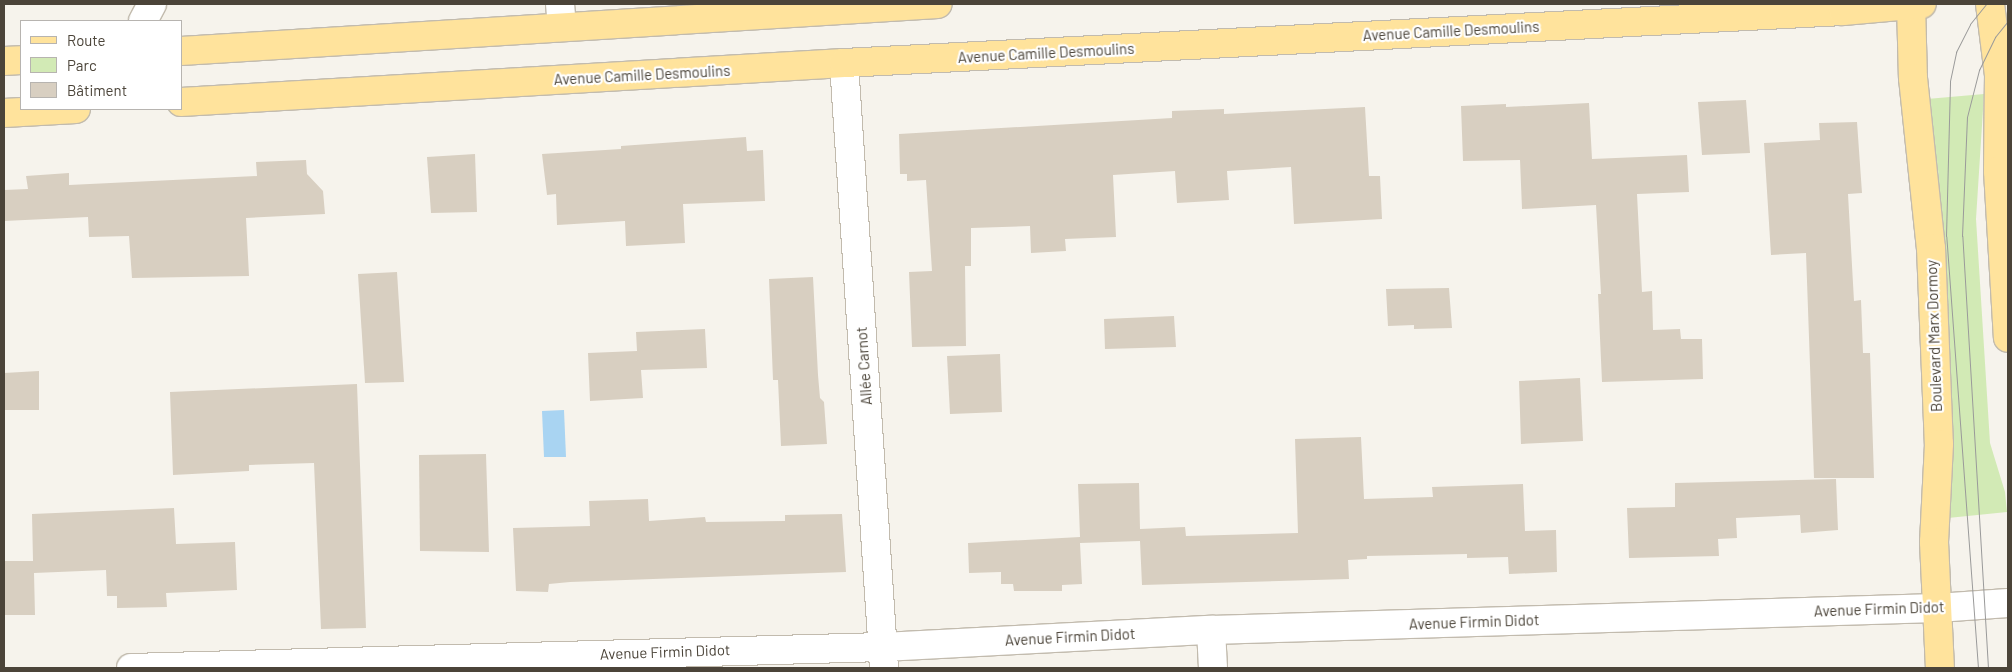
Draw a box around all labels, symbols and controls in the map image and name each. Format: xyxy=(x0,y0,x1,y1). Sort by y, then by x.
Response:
street label: Avenue Camille Desmoulins xyxy=(1362,17,1540,45)
legend xyxy=(20,20,182,110)
text: Route xyxy=(67,31,106,49)
street label: Avenue Camille Desmoulins xyxy=(957,39,1135,67)
text: Parc xyxy=(67,56,97,74)
street label: Avenue Camille Desmoulins xyxy=(553,61,731,89)
text: Bâtiment xyxy=(67,81,127,99)
street label: Boulevard Marx Dormoy xyxy=(1922,260,1946,412)
street label: Allée Carnot xyxy=(852,326,876,406)
street label: Avenue Firmin Didot xyxy=(1813,598,1945,620)
street label: Avenue Firmin Didot xyxy=(1408,611,1540,633)
street label: Avenue Firmin Didot xyxy=(1004,625,1136,649)
street label: Avenue Firmin Didot xyxy=(599,641,731,663)

